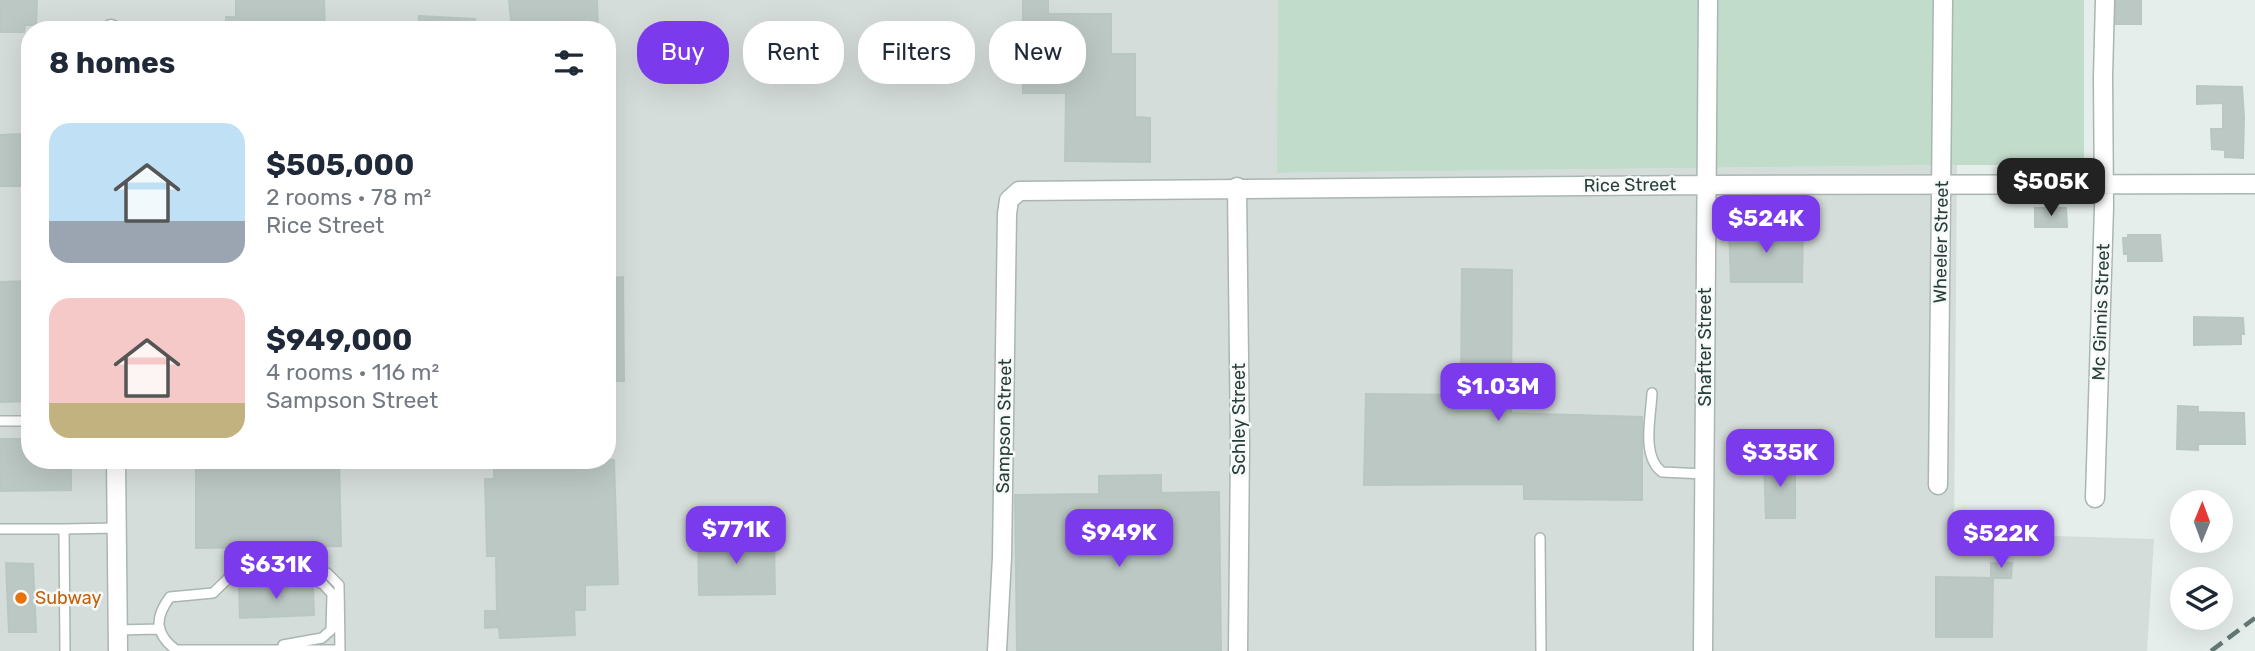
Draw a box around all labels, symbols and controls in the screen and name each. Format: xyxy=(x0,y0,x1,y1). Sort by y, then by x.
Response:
chip: Buy xyxy=(637,21,729,84)
chip: Rent xyxy=(743,21,844,84)
chip: Filters xyxy=(858,21,975,84)
chip: New xyxy=(989,21,1086,84)
icon: filters xyxy=(550,44,588,82)
text: 8 homes xyxy=(49,45,175,81)
text: $505,000 xyxy=(266,147,414,183)
icon: home xyxy=(105,151,189,235)
pin: $505K xyxy=(2002,158,2100,218)
text: $505K xyxy=(2013,167,2089,195)
street label: Rice Street xyxy=(1584,173,1676,197)
street label: Wheeler Street xyxy=(1929,180,1953,304)
text: 2 rooms · 78 m² xyxy=(266,183,431,211)
pin: $524K xyxy=(1717,196,1815,255)
text: $524K xyxy=(1728,204,1804,232)
text: Rice Street xyxy=(266,211,384,239)
street label: Mc Ginnis Street xyxy=(2088,243,2114,381)
street label: Shafter Street xyxy=(1694,288,1716,406)
text: $949,000 xyxy=(266,322,412,358)
icon: home xyxy=(105,326,189,410)
text: 4 rooms · 116 m² xyxy=(266,358,439,386)
street label: Sampson Street xyxy=(992,358,1016,494)
street label: Schley Street xyxy=(1228,363,1250,475)
pin: $1.03M xyxy=(1441,364,1555,423)
text: $1.03M xyxy=(1456,372,1540,400)
text: Sampson Street xyxy=(266,386,438,414)
pin: $335K xyxy=(1731,430,1829,489)
text: $335K xyxy=(1742,438,1818,466)
north arrow xyxy=(2170,490,2233,553)
map controls xyxy=(2170,490,2233,630)
pin: $771K xyxy=(687,506,785,566)
pin: $949K xyxy=(1070,510,1168,569)
pin: $522K xyxy=(1952,510,2050,570)
text: $771K xyxy=(702,515,770,543)
text: $949K xyxy=(1081,518,1157,546)
text: $522K xyxy=(1963,519,2039,547)
pin: $631K xyxy=(227,542,325,601)
text: $631K xyxy=(240,550,312,578)
button: layers xyxy=(2170,567,2233,630)
place label: Subway xyxy=(35,587,101,609)
marker: Subway xyxy=(13,590,29,606)

